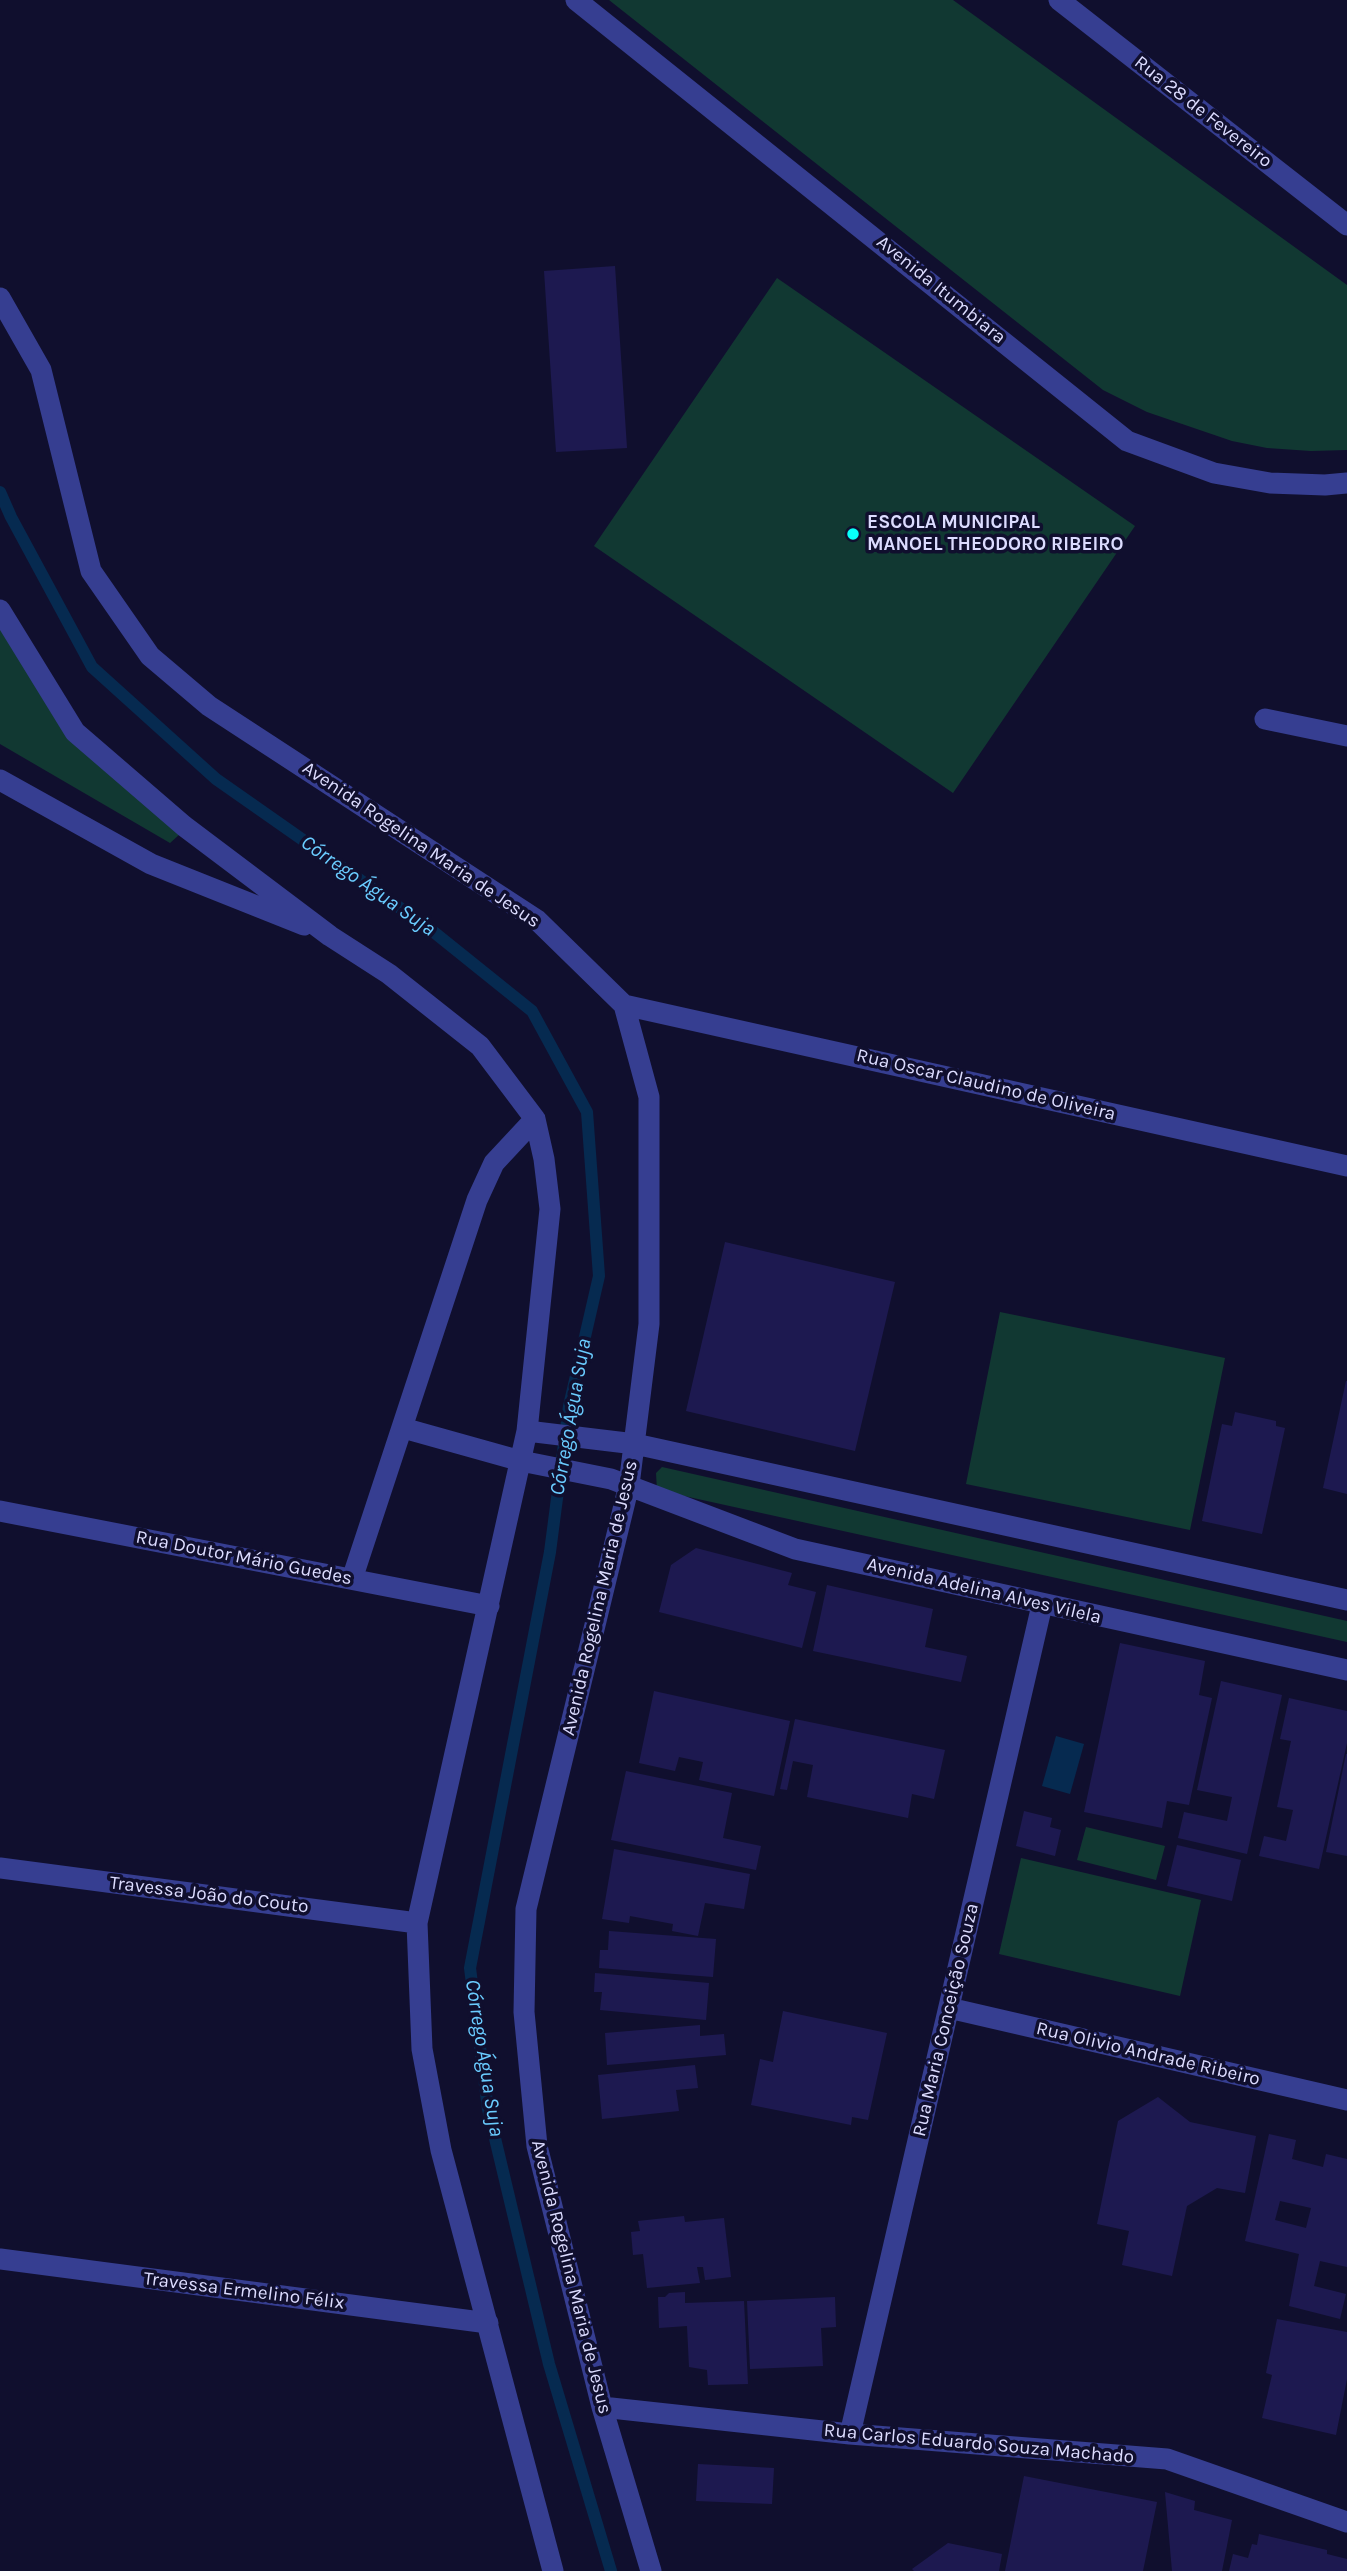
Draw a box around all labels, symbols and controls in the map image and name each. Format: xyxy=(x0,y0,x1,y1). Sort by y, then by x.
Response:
street label: Rua 28 de Fevereiro xyxy=(1129,51,1277,173)
street label: Avenida Itumbiara xyxy=(872,231,1010,349)
place label: ESCOLA MUNICIPAL MANOEL THEODORO RIBEIRO xyxy=(867,512,1123,556)
marker: ESCOLA MUNICIPAL MANOEL THEODORO RIBEIRO xyxy=(845,526,861,542)
street label: Avenida Rogelina Maria de Jesus xyxy=(298,757,544,933)
water label: Córrego Água Suja xyxy=(296,830,440,942)
street label: Rua Oscar Claudino de Oliveira xyxy=(854,1044,1118,1126)
water label: Córrego Água Suja xyxy=(545,1337,597,1497)
street label: Avenida Rogelina Maria de Jesus xyxy=(557,1458,643,1738)
street label: Rua Doutor Mário Guedes xyxy=(134,1526,354,1590)
street label: Avenida Adelina Alves Vilela xyxy=(865,1553,1103,1629)
street label: Travessa João do Couto xyxy=(108,1871,310,1919)
street label: Rua Maria Conceição Souza xyxy=(908,1901,984,2139)
water label: Córrego Água Suja xyxy=(459,1978,509,2138)
street label: Rua Olivio Andrade Ribeiro xyxy=(1034,2017,1262,2091)
street label: Avenida Rogelina Maria de Jesus xyxy=(526,2138,616,2416)
street label: Travessa Ermelino Félix xyxy=(142,2267,346,2315)
street label: Rua Carlos Eduardo Souza Machado xyxy=(823,2419,1135,2469)

